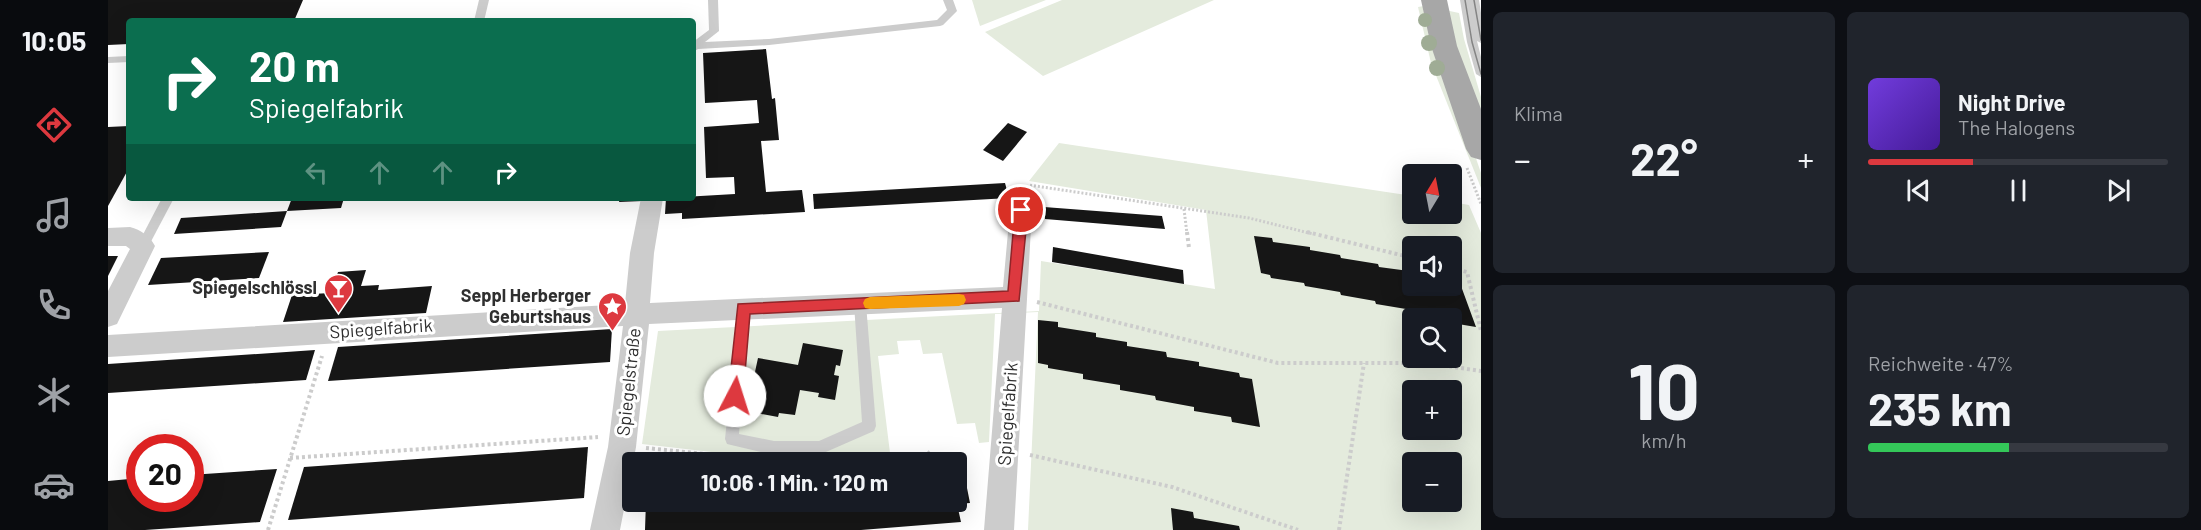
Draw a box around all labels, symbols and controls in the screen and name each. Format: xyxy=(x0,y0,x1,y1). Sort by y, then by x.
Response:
text: 10:05 xyxy=(22,24,86,56)
text: 20 m xyxy=(249,40,340,90)
icon: right xyxy=(150,42,228,120)
text: Night Drive xyxy=(1958,89,2066,115)
text: Spiegelfabrik xyxy=(249,91,404,123)
text: Klima xyxy=(1514,101,1563,125)
icon: directions xyxy=(33,104,75,146)
text: The Halogens xyxy=(1958,115,2075,139)
text: 22° xyxy=(1630,131,1698,185)
text: − xyxy=(1514,139,1531,179)
text: + xyxy=(1797,139,1814,179)
icon: left xyxy=(300,156,333,189)
icon: ahead xyxy=(363,156,396,189)
icon: ahead xyxy=(426,156,459,189)
icon: right xyxy=(489,156,522,189)
north arrow xyxy=(1402,164,1462,224)
map controls xyxy=(1402,164,1462,512)
icon: previous xyxy=(1902,174,1935,207)
icon: pause xyxy=(2002,174,2035,207)
icon: next xyxy=(2102,174,2135,207)
pin xyxy=(995,184,1046,235)
icon: arrive xyxy=(1004,193,1037,226)
icon: music xyxy=(33,194,75,236)
button: sound xyxy=(1402,236,1462,296)
bar icon: Spiegelschlössl xyxy=(322,272,354,314)
place label: Spiegelschlössl xyxy=(192,276,317,298)
icon: phone xyxy=(33,284,75,326)
place label: Seppl Herberger Geburtshaus xyxy=(461,284,591,327)
place icon: Seppl Herberger Geburtshaus xyxy=(596,290,628,332)
button: search xyxy=(1402,308,1462,368)
street label: Spiegelfabrik xyxy=(329,313,433,343)
street label: Spiegelstraße xyxy=(611,327,645,437)
text: 10 xyxy=(1628,342,1700,436)
text: Reichweite · 47% xyxy=(1868,351,2013,375)
street label: Spiegelfabrik xyxy=(992,362,1022,466)
position arrow xyxy=(703,364,767,428)
icon: climate xyxy=(33,374,75,416)
button: + xyxy=(1402,380,1462,440)
text: 235 km xyxy=(1868,381,2012,435)
text: km/h xyxy=(1641,428,1687,452)
speed limit sign: 20 xyxy=(126,434,204,512)
button: − xyxy=(1402,452,1462,512)
icon: car xyxy=(33,464,75,506)
text: 10:06 · 1 Min. · 120 m xyxy=(701,469,888,495)

